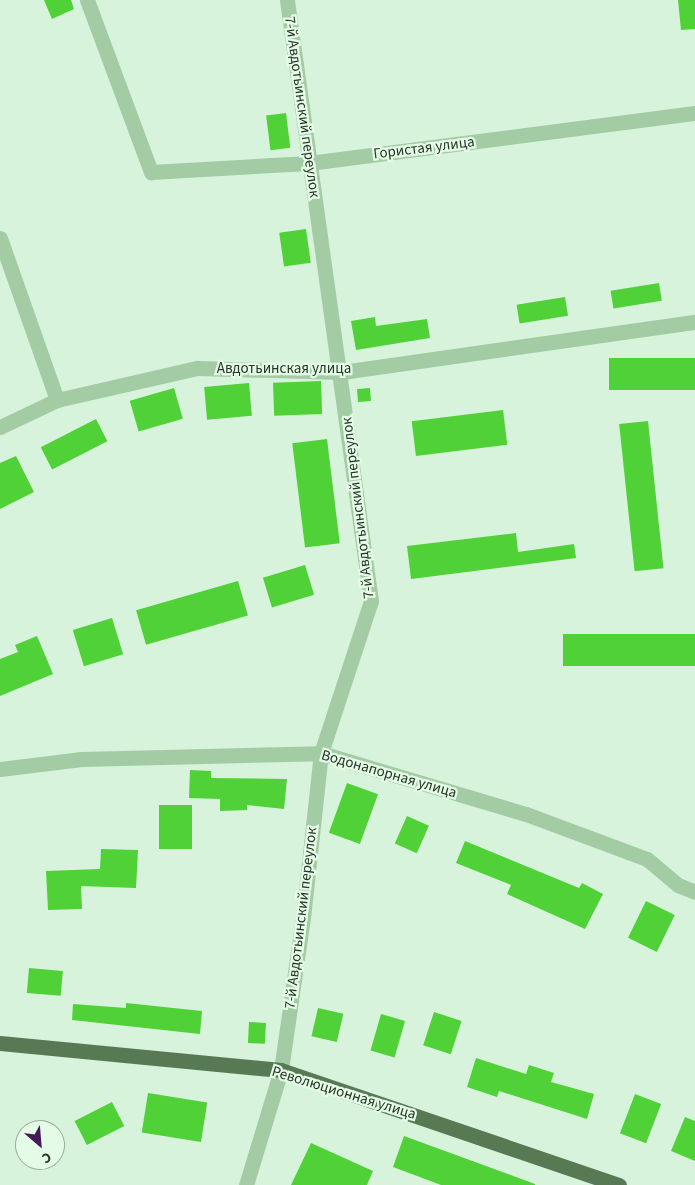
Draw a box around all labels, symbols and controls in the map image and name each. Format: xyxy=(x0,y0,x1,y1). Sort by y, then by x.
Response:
street label: 7-й Авдотьинский переулок xyxy=(280,15,324,199)
street label: Гористая улица xyxy=(372,133,476,163)
street label: Авдотьинская улица xyxy=(217,360,351,378)
street label: 7-й Авдотьинский переулок xyxy=(338,416,378,600)
street label: Водонапорная улица xyxy=(319,746,459,802)
street label: 7-й Авдотьинский переулок xyxy=(281,826,321,1010)
street label: Революционная улица xyxy=(270,1062,418,1124)
north arrow xyxy=(15,1120,65,1170)
text: С xyxy=(38,1147,55,1168)

